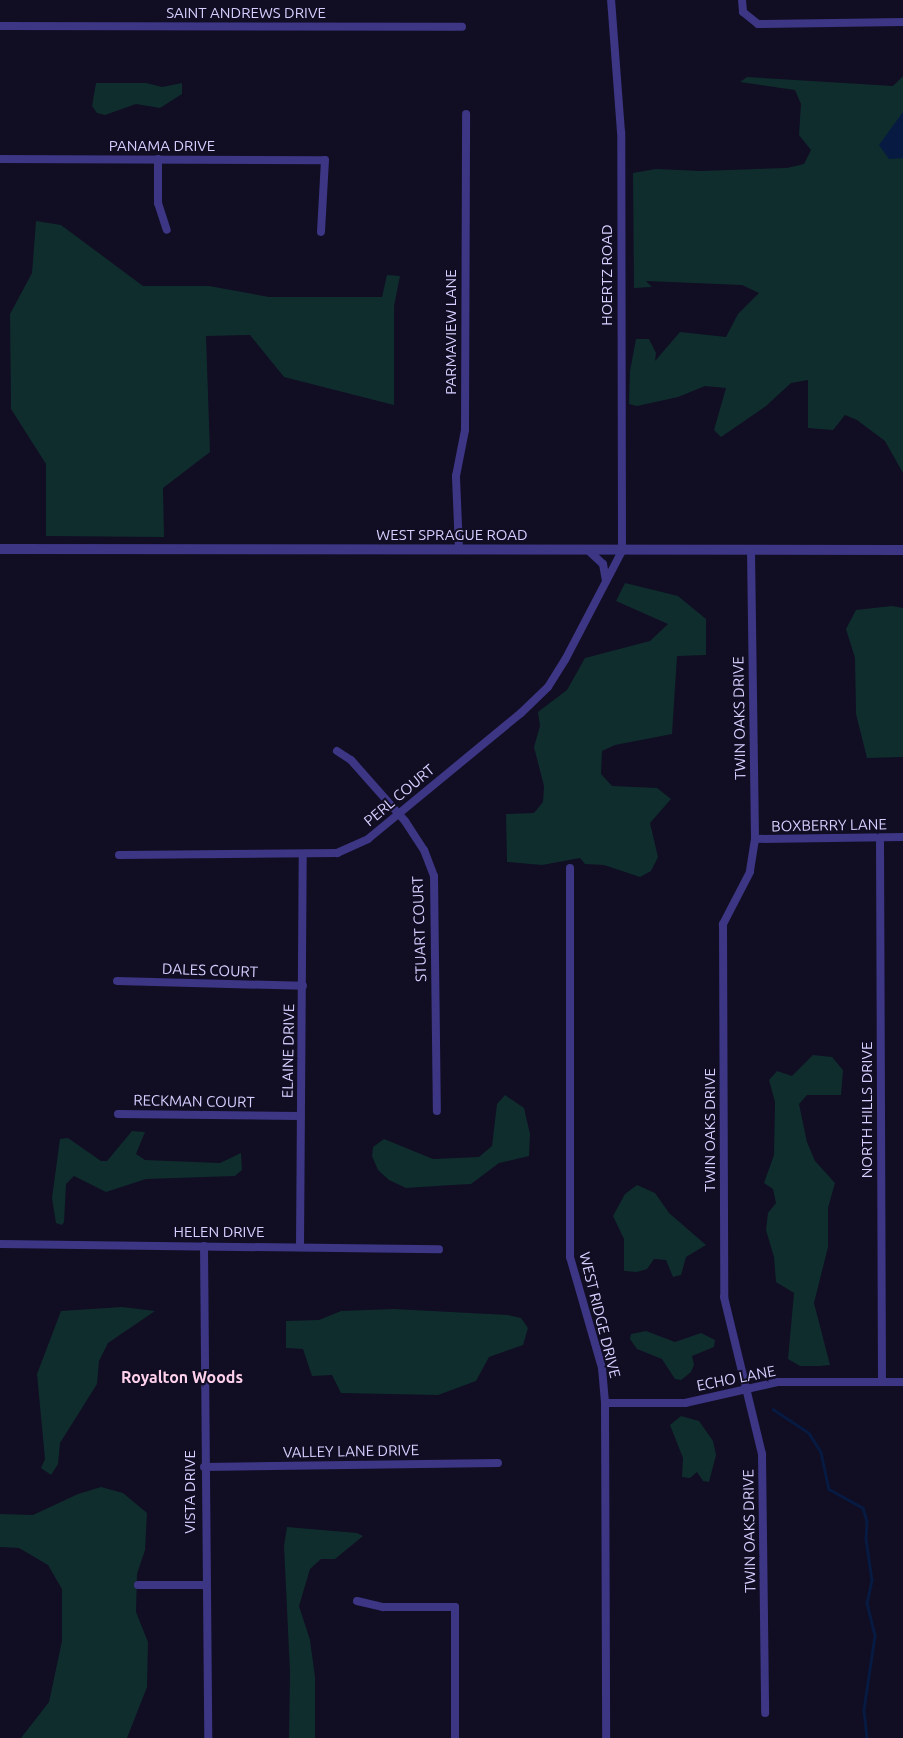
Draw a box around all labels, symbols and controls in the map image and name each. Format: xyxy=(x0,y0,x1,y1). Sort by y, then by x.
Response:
street label: SAINT ANDREWS DRIVE xyxy=(166,4,326,22)
street label: PANAMA DRIVE xyxy=(109,137,215,155)
street label: HOERTZ ROAD xyxy=(598,224,616,326)
street label: PARMAVIEW LANE xyxy=(442,269,460,395)
street label: WEST SPRAGUE ROAD xyxy=(376,526,528,544)
street label: TWIN OAKS DRIVE xyxy=(729,656,749,780)
street label: PERL COURT xyxy=(360,760,438,830)
street label: BOXBERRY LANE xyxy=(771,815,887,835)
street label: STUART COURT xyxy=(408,876,430,982)
street label: DALES COURT xyxy=(162,959,258,981)
street label: ELAINE DRIVE xyxy=(278,1004,298,1098)
street label: NORTH HILLS DRIVE xyxy=(858,1042,876,1178)
street label: TWIN OAKS DRIVE xyxy=(701,1068,719,1192)
street label: RECKMAN COURT xyxy=(133,1091,255,1111)
street label: HELEN DRIVE xyxy=(174,1223,264,1241)
street label: WEST RIDGE DRIVE xyxy=(576,1250,624,1380)
street label: ECHO LANE xyxy=(695,1362,777,1394)
district label: Royalton Woods xyxy=(121,1367,243,1387)
street label: VALLEY LANE DRIVE xyxy=(283,1441,419,1461)
street label: VISTA DRIVE xyxy=(181,1450,199,1534)
street label: TWIN OAKS DRIVE xyxy=(739,1469,759,1593)

